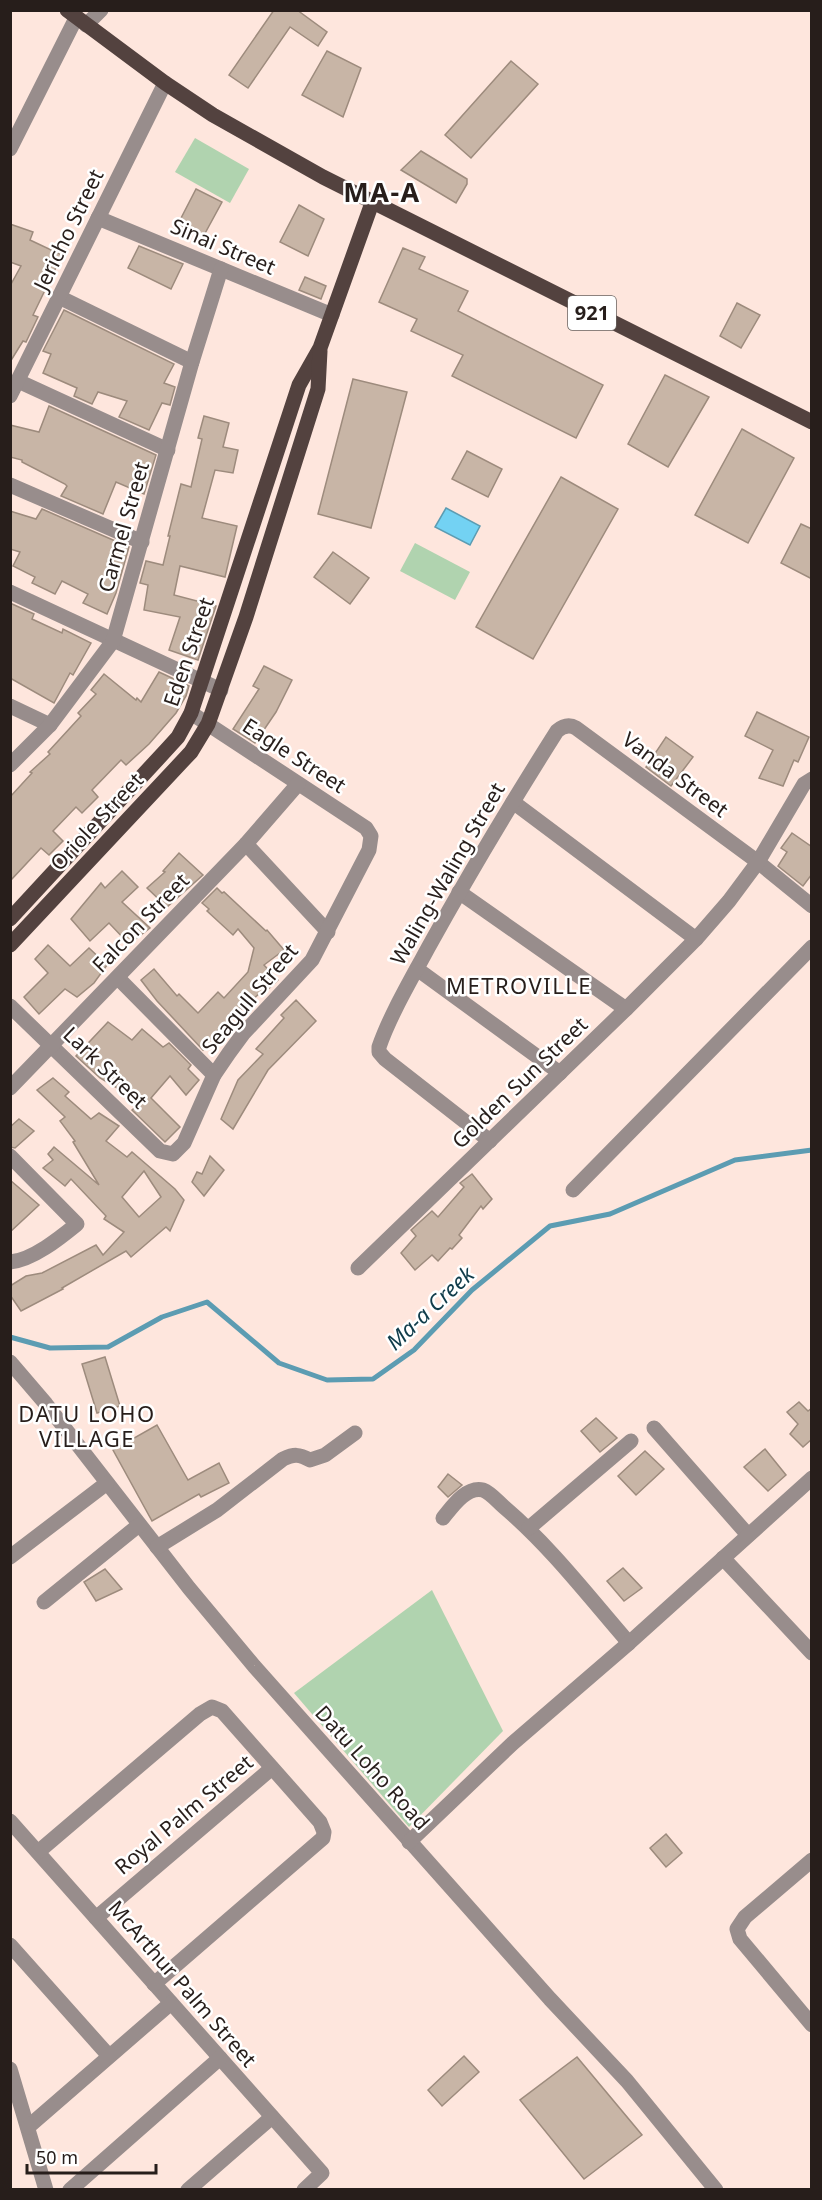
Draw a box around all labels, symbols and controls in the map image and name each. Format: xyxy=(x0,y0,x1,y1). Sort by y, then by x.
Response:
street label: Jericho Street xyxy=(26,164,110,297)
district label: MA-A xyxy=(343,173,421,210)
street label: Sinai Street xyxy=(167,211,280,281)
road number: 921 xyxy=(568,296,616,330)
street label: Carmel Street xyxy=(91,458,155,595)
street label: Eden Street xyxy=(156,593,220,710)
street label: Eagle Street xyxy=(238,711,352,799)
street label: Vanda Street xyxy=(617,725,735,823)
street label: Oriole Street xyxy=(44,766,149,876)
street label: Waling-Waling Street xyxy=(383,777,511,970)
street label: Falcon Street xyxy=(86,866,195,978)
street label: Seagull Street xyxy=(195,937,304,1059)
district label: METROVILLE xyxy=(446,970,592,1000)
street label: Golden Sun Street xyxy=(445,1010,593,1154)
street label: Lark Street xyxy=(58,1020,154,1115)
water label: Ma-a Creek xyxy=(379,1258,481,1356)
district label: DATU LOHO VILLAGE xyxy=(18,1398,156,1453)
street label: Datu Loho Road xyxy=(309,1699,436,1836)
street label: Royal Palm Street xyxy=(108,1748,259,1880)
street label: McArthur Palm Street xyxy=(102,1894,263,2073)
scale bar xyxy=(27,2137,156,2175)
text: 50 m xyxy=(36,2145,78,2169)

